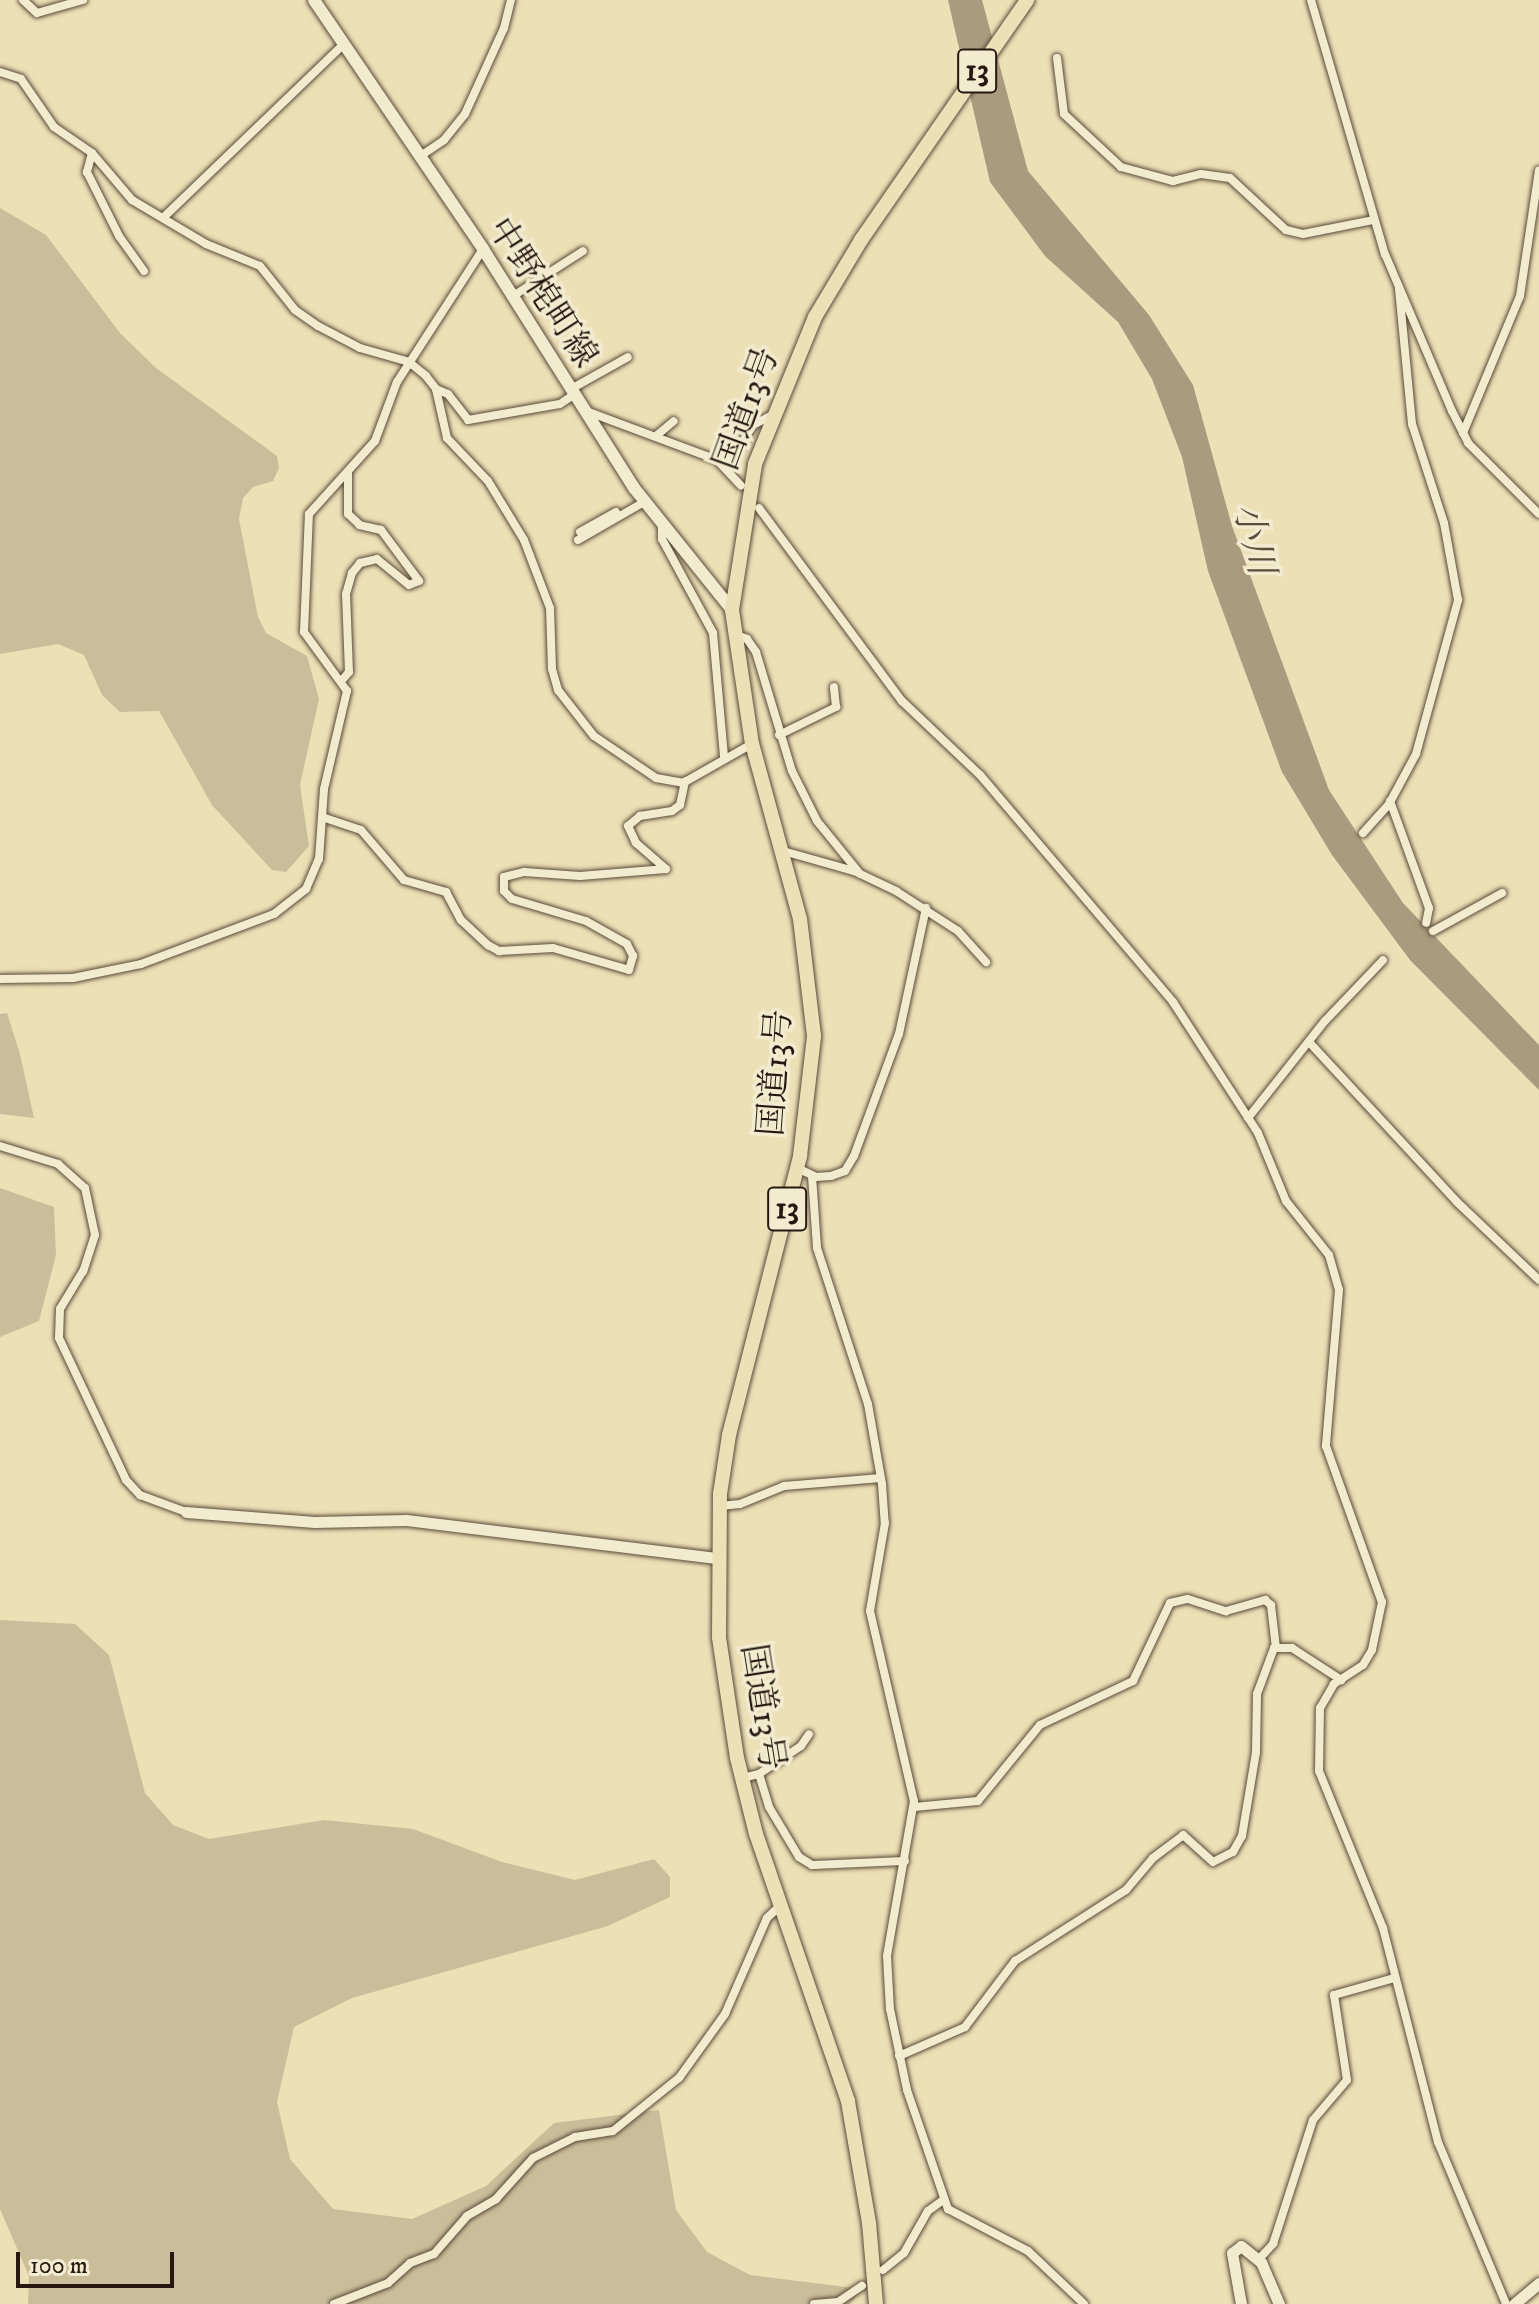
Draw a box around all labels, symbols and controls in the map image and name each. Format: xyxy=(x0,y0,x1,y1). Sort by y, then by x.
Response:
road number: 13 xyxy=(957,43,997,99)
street label: 中野梍町線 xyxy=(479,211,605,375)
street label: 国道13号 xyxy=(706,342,788,476)
water label: 小川 xyxy=(1223,499,1283,579)
street label: 国道13号 xyxy=(751,1008,801,1138)
road number: 13 xyxy=(767,1181,807,1237)
street label: 国道13号 xyxy=(732,1641,792,1773)
scale bar xyxy=(20,2236,178,2286)
text: 100 m xyxy=(30,2251,88,2281)

